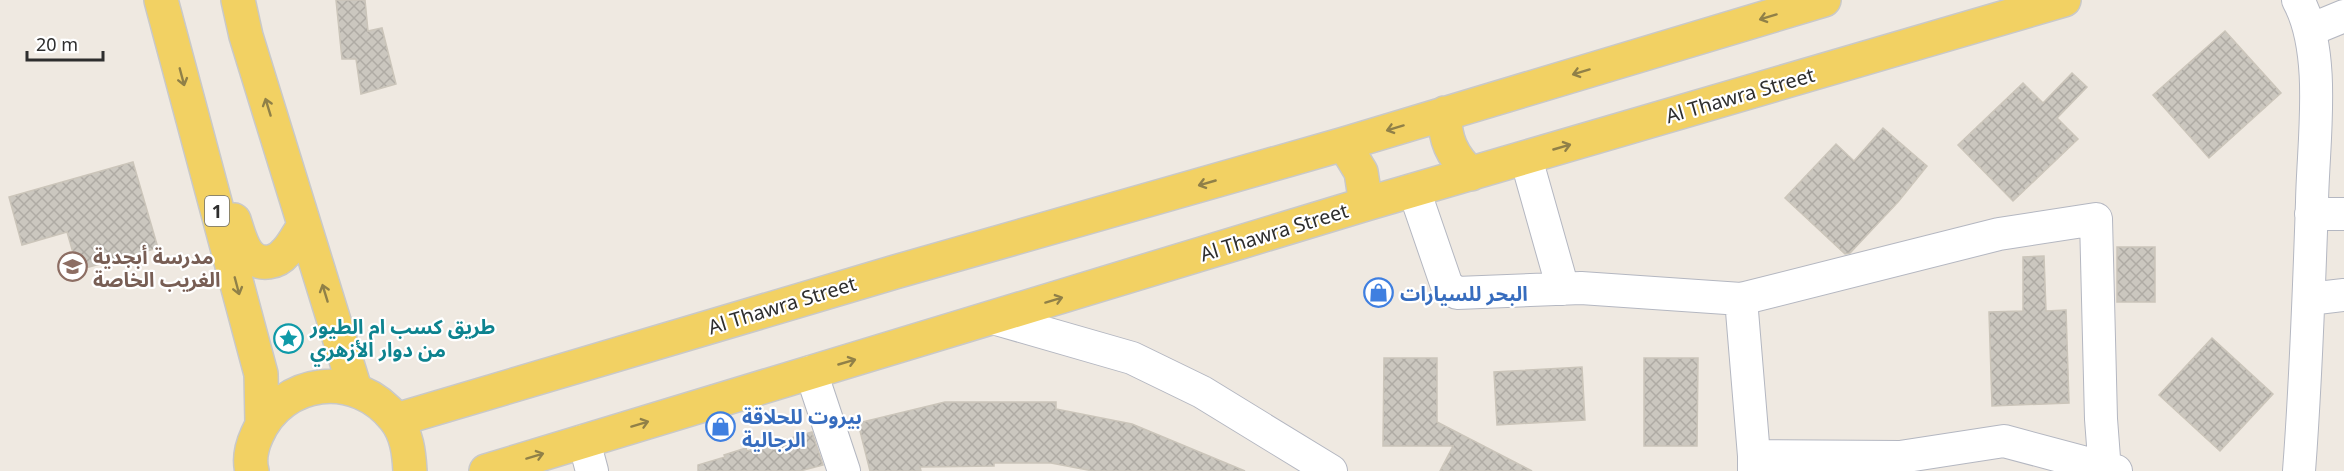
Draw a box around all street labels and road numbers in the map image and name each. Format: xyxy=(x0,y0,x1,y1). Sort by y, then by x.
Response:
street label: Al Thawra Street xyxy=(1662,61,1818,129)
road number: 1 xyxy=(205,196,229,226)
street label: Al Thawra Street xyxy=(1197,197,1351,267)
street label: Al Thawra Street xyxy=(705,270,859,340)

